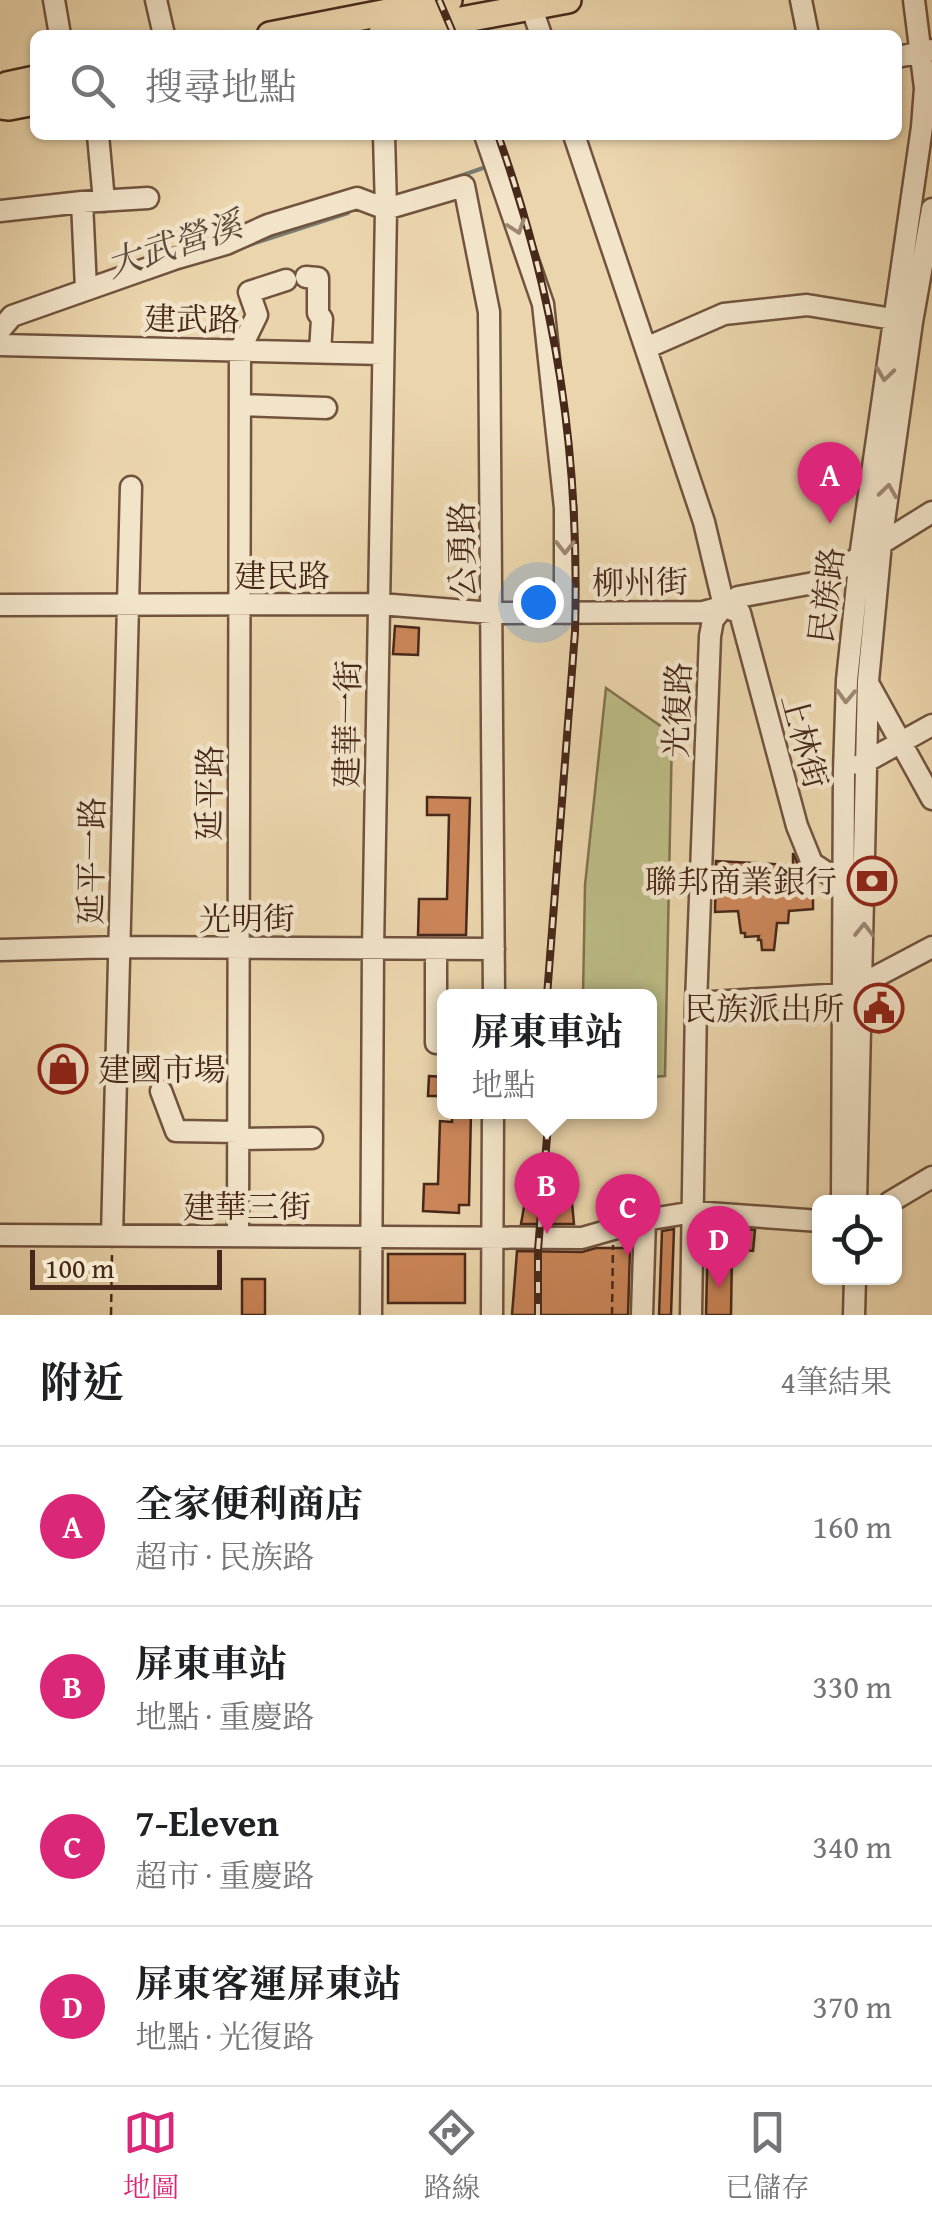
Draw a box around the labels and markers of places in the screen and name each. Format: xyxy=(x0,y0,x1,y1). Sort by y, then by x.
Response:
pin: A xyxy=(798,442,862,524)
bank icon: 聯邦商業銀行 xyxy=(846,855,898,907)
place label: 聯邦商業銀行 xyxy=(645,858,837,905)
public building icon: 民族派出所 xyxy=(853,982,905,1034)
place label: 民族派出所 xyxy=(684,985,844,1032)
shop icon: 建國市場 xyxy=(37,1043,89,1095)
place label: 建國市場 xyxy=(98,1046,226,1093)
pin: B xyxy=(514,1152,580,1234)
pin: C xyxy=(596,1174,660,1256)
pin: D xyxy=(686,1206,752,1288)

